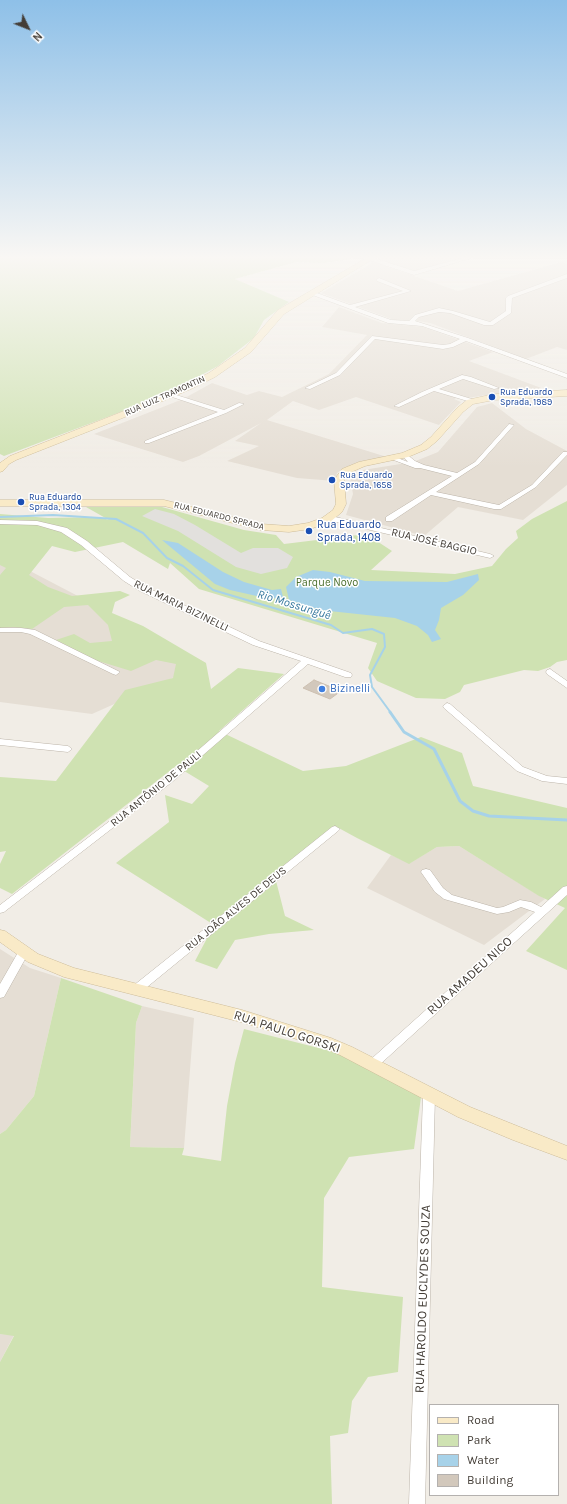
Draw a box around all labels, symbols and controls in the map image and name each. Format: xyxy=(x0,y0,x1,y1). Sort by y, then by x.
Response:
north arrow xyxy=(8,8,48,48)
text: N xyxy=(30,29,45,44)
street label: RUA LUIZ TRAMONTIN xyxy=(123,373,207,419)
place label: Rua Eduardo Sprada, 1989 xyxy=(500,387,552,408)
marker: Rua Eduardo Sprada, 1989 xyxy=(487,392,497,402)
place label: Rua Eduardo Sprada, 1658 xyxy=(340,470,392,491)
marker: Rua Eduardo Sprada, 1658 xyxy=(327,475,337,485)
place label: Rua Eduardo Sprada, 1304 xyxy=(29,492,81,513)
marker: Rua Eduardo Sprada, 1304 xyxy=(16,497,26,507)
street label: RUA EDUARDO SPRADA xyxy=(173,500,265,532)
place label: Rua Eduardo Sprada, 1408 xyxy=(317,518,381,544)
marker: Rua Eduardo Sprada, 1408 xyxy=(304,526,314,536)
street label: RUA JOSÉ BAGGIO xyxy=(390,526,478,558)
park label: Parque Novo xyxy=(296,576,358,590)
street label: RUA MARIA BIZINELLI xyxy=(131,577,231,635)
water label: Rio Mossunguê xyxy=(256,587,332,623)
place label: Bizinelli xyxy=(330,682,370,696)
marker: Bizinelli xyxy=(317,684,327,694)
street label: RUA ANTÔNIO DE PAULI xyxy=(108,748,204,830)
street label: RUA JOÃO ALVES DE DEUS xyxy=(183,864,289,954)
street label: RUA AMADEU NICO xyxy=(424,934,516,1018)
street label: RUA PAULO GORSKI xyxy=(232,1007,342,1057)
street label: RUA HAROLDO EUCLYDES SOUZA xyxy=(412,1205,434,1393)
legend xyxy=(429,1404,559,1496)
text: Road xyxy=(467,1413,495,1427)
text: Park xyxy=(467,1433,491,1447)
text: Water xyxy=(467,1453,499,1467)
text: Building xyxy=(467,1473,513,1487)

